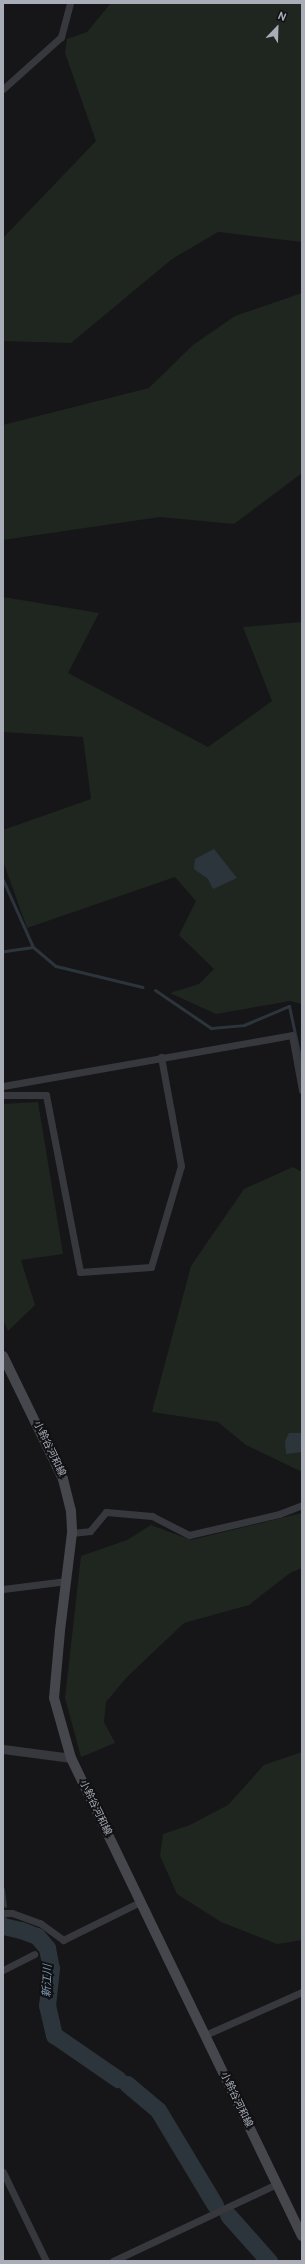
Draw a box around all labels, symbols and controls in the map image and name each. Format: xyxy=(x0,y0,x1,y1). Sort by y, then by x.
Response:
north arrow xyxy=(257,8,297,48)
text: N xyxy=(275,9,288,25)
street label: 小鈴谷河和線 xyxy=(30,1419,68,1479)
street label: 小鈴谷河和線 xyxy=(76,1778,114,1838)
water label: 新江川 xyxy=(41,1964,55,1998)
street label: 小鈴谷河和線 xyxy=(217,2070,255,2130)

